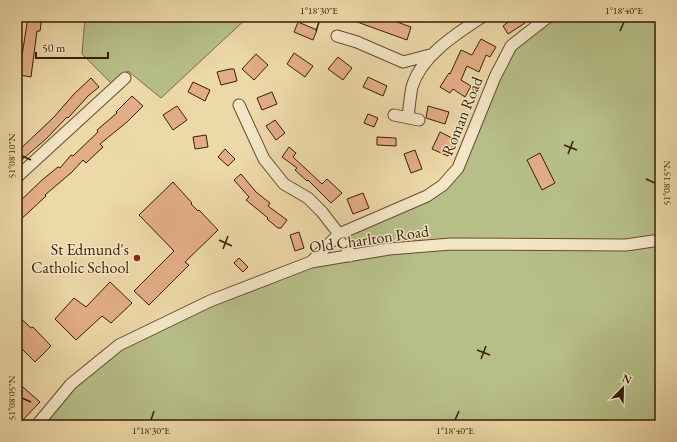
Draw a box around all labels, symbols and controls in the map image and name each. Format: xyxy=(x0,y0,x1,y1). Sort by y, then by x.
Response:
text: 1°18'30"E xyxy=(300,4,338,17)
text: 1°18'40"E xyxy=(605,4,643,17)
scale bar xyxy=(36,34,108,60)
text: 50 m xyxy=(42,40,66,56)
street label: Roman Road xyxy=(437,73,488,159)
text: 51°08'10"N xyxy=(5,133,18,178)
text: 51°08'15"N xyxy=(660,160,673,205)
street label: Old Charlton Road xyxy=(308,220,431,258)
place label: St Edmund's Catholic School xyxy=(31,239,129,278)
marker: St Edmund's Catholic School xyxy=(132,253,142,263)
north arrow xyxy=(603,368,643,408)
text: N xyxy=(620,371,634,387)
text: 51°08'05"N xyxy=(5,375,18,420)
text: 1°18'30"E xyxy=(132,424,170,437)
text: 1°18'40"E xyxy=(436,424,474,437)

